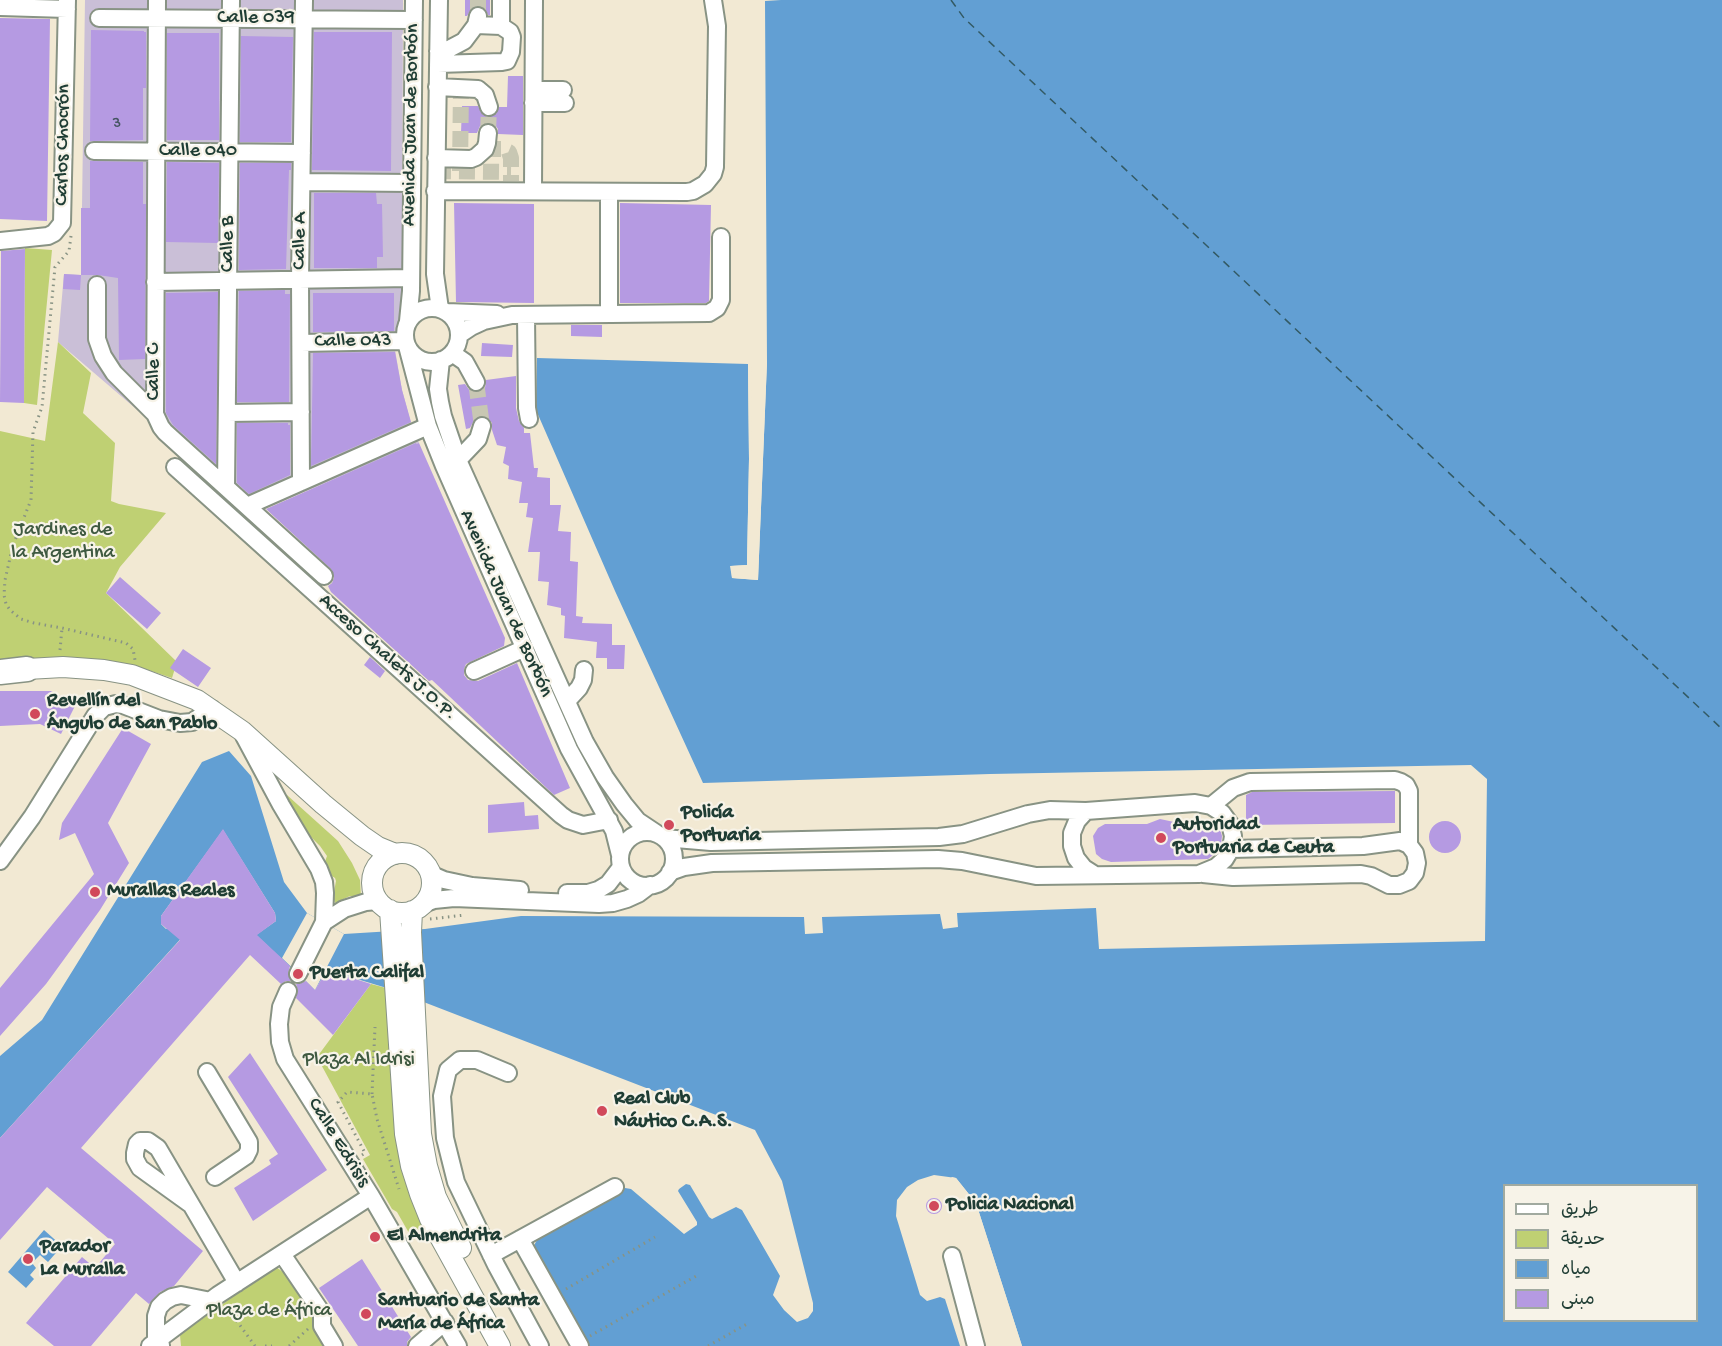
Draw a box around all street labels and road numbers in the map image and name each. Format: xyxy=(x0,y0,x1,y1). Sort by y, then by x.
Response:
street label: Calle 039 xyxy=(217,7,295,31)
street label: Avenida Juan de Borbón xyxy=(398,24,426,226)
street label: Carlos Chocrón xyxy=(51,84,77,206)
street label: Calle 040 xyxy=(159,140,237,164)
street label: Calle A xyxy=(288,212,314,270)
street label: Calle B xyxy=(217,216,241,272)
street label: Calle 043 xyxy=(314,329,392,355)
street label: Calle C xyxy=(143,344,167,400)
street label: Avenida Juan de Borbón xyxy=(453,507,557,701)
street label: Acceso Chalets J.O.P. xyxy=(313,589,461,727)
street label: Calle Edrisis xyxy=(301,1094,375,1192)

